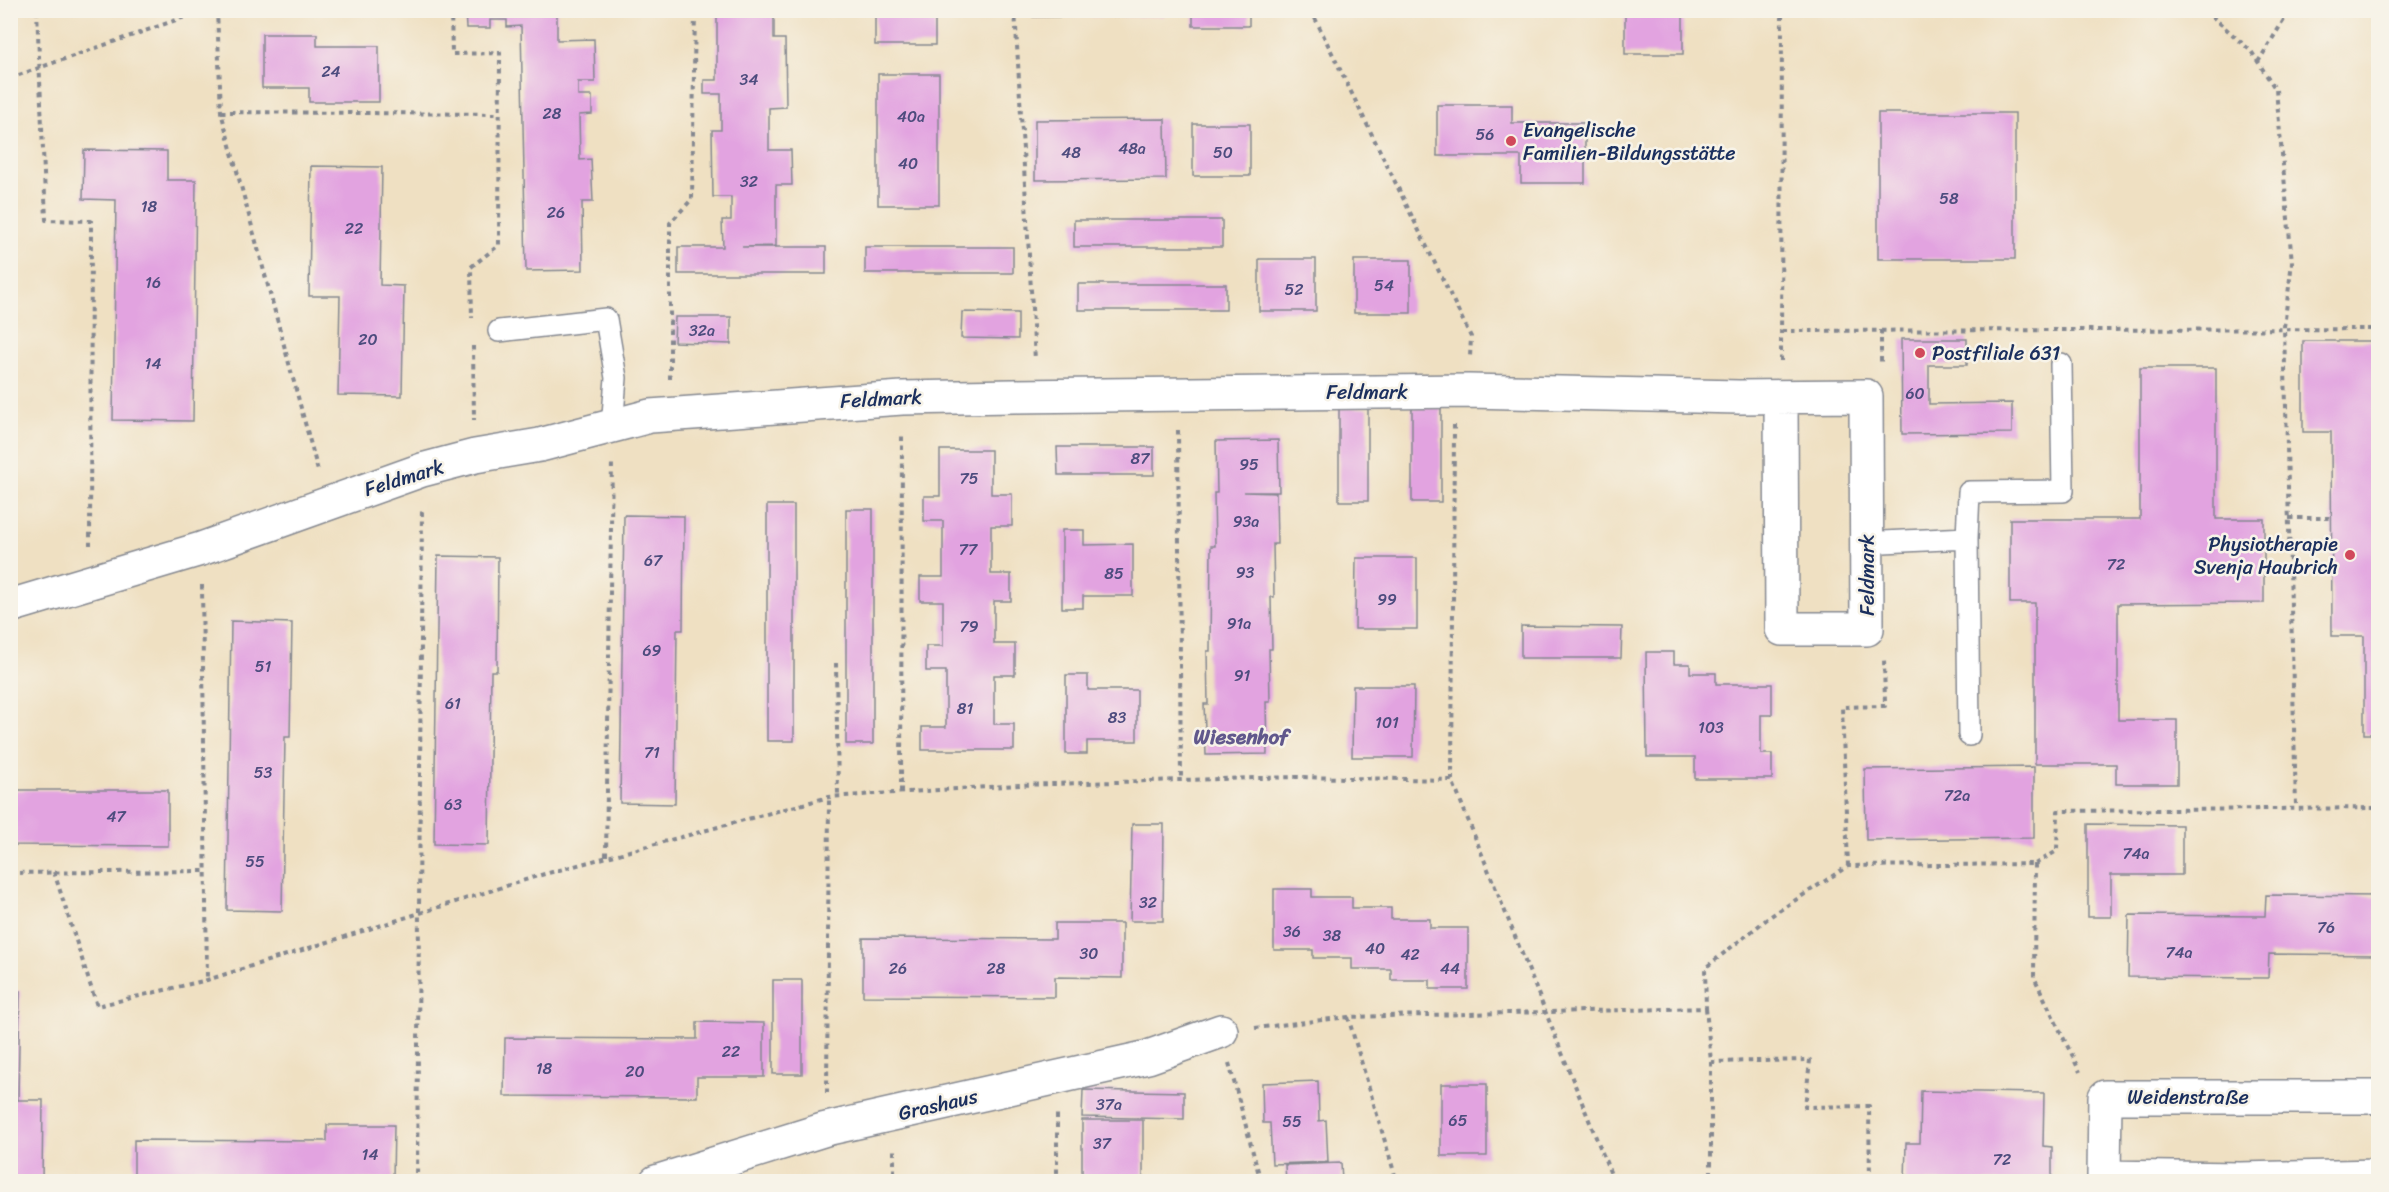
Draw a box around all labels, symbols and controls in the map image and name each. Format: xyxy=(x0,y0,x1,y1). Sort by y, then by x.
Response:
house number: 24 xyxy=(321,57,341,86)
house number: 34 xyxy=(740,65,758,94)
house number: 28 xyxy=(543,99,562,128)
house number: 40a xyxy=(897,102,925,131)
place label: Evangelische Familien-Bildungsstätte xyxy=(1523,113,1736,171)
house number: 56 xyxy=(1476,120,1494,149)
house number: 48a xyxy=(1118,134,1146,163)
marker: Evangelische Familien-Bildungsstätte xyxy=(1504,134,1518,148)
house number: 48 xyxy=(1061,138,1081,167)
house number: 50 xyxy=(1213,138,1233,167)
house number: 40 xyxy=(898,149,918,178)
house number: 32 xyxy=(740,167,758,196)
house number: 58 xyxy=(1939,184,1959,213)
house number: 18 xyxy=(141,192,158,221)
house number: 26 xyxy=(547,198,565,227)
house number: 22 xyxy=(345,214,363,243)
house number: 16 xyxy=(145,268,161,297)
house number: 54 xyxy=(1374,271,1394,300)
house number: 52 xyxy=(1284,275,1304,304)
house number: 32a xyxy=(689,316,715,345)
house number: 20 xyxy=(358,325,378,354)
place label: Postfiliale 631 xyxy=(1932,336,2060,371)
marker: Postfiliale 631 xyxy=(1913,346,1927,360)
house number: 14 xyxy=(145,349,161,378)
street label: Feldmark xyxy=(1326,375,1408,410)
street label: Feldmark xyxy=(839,379,923,419)
house number: 60 xyxy=(1905,379,1925,408)
house number: 87 xyxy=(1131,444,1150,473)
street label: Feldmark xyxy=(360,449,449,507)
house number: 95 xyxy=(1239,450,1259,479)
house number: 75 xyxy=(960,464,979,493)
house number: 93a xyxy=(1233,507,1259,536)
place label: Physiotherapie Svenja Haubrich xyxy=(2194,527,2338,585)
street label: Feldmark xyxy=(1850,534,1885,616)
house number: 77 xyxy=(959,535,978,564)
house number: 67 xyxy=(644,546,663,575)
marker: Physiotherapie Svenja Haubrich xyxy=(2343,548,2357,562)
house number: 72 xyxy=(2107,550,2125,579)
house number: 93 xyxy=(1236,558,1255,587)
house number: 85 xyxy=(1104,559,1124,588)
house number: 99 xyxy=(1377,585,1397,614)
house number: 91a xyxy=(1227,609,1251,638)
house number: 79 xyxy=(960,612,979,641)
house number: 69 xyxy=(643,636,662,665)
house number: 51 xyxy=(255,652,271,681)
house number: 91 xyxy=(1234,661,1250,690)
house number: 61 xyxy=(445,689,461,718)
house number: 81 xyxy=(957,694,973,723)
house number: 83 xyxy=(1108,703,1126,732)
house number: 101 xyxy=(1375,708,1399,737)
house number: 103 xyxy=(1698,713,1724,742)
district label: Wiesenhof xyxy=(1194,718,1292,756)
house number: 71 xyxy=(644,738,660,767)
house number: 53 xyxy=(254,758,272,787)
house number: 72a xyxy=(1944,781,1970,810)
house number: 63 xyxy=(444,790,462,819)
house number: 47 xyxy=(106,802,126,831)
house number: 74a xyxy=(2122,839,2150,868)
house number: 55 xyxy=(245,847,265,876)
house number: 32 xyxy=(1139,888,1157,917)
house number: 76 xyxy=(2317,913,2335,942)
house number: 36 xyxy=(1283,917,1301,946)
house number: 38 xyxy=(1323,921,1342,950)
house number: 40 xyxy=(1365,934,1385,963)
house number: 74a xyxy=(2165,938,2193,967)
house number: 30 xyxy=(1080,939,1098,968)
house number: 42 xyxy=(1400,940,1420,969)
house number: 26 xyxy=(889,954,907,983)
house number: 28 xyxy=(987,954,1006,983)
house number: 44 xyxy=(1440,954,1460,983)
house number: 22 xyxy=(722,1037,740,1066)
house number: 18 xyxy=(536,1054,553,1083)
house number: 20 xyxy=(625,1057,645,1086)
street label: Grashaus xyxy=(895,1079,982,1131)
street label: Weidenstraße xyxy=(2127,1080,2249,1115)
house number: 37a xyxy=(1096,1090,1122,1119)
house number: 65 xyxy=(1449,1106,1468,1135)
house number: 55 xyxy=(1282,1107,1302,1136)
house number: 37 xyxy=(1093,1129,1112,1158)
house number: 14 xyxy=(362,1140,378,1169)
house number: 72 xyxy=(1993,1145,2011,1174)

